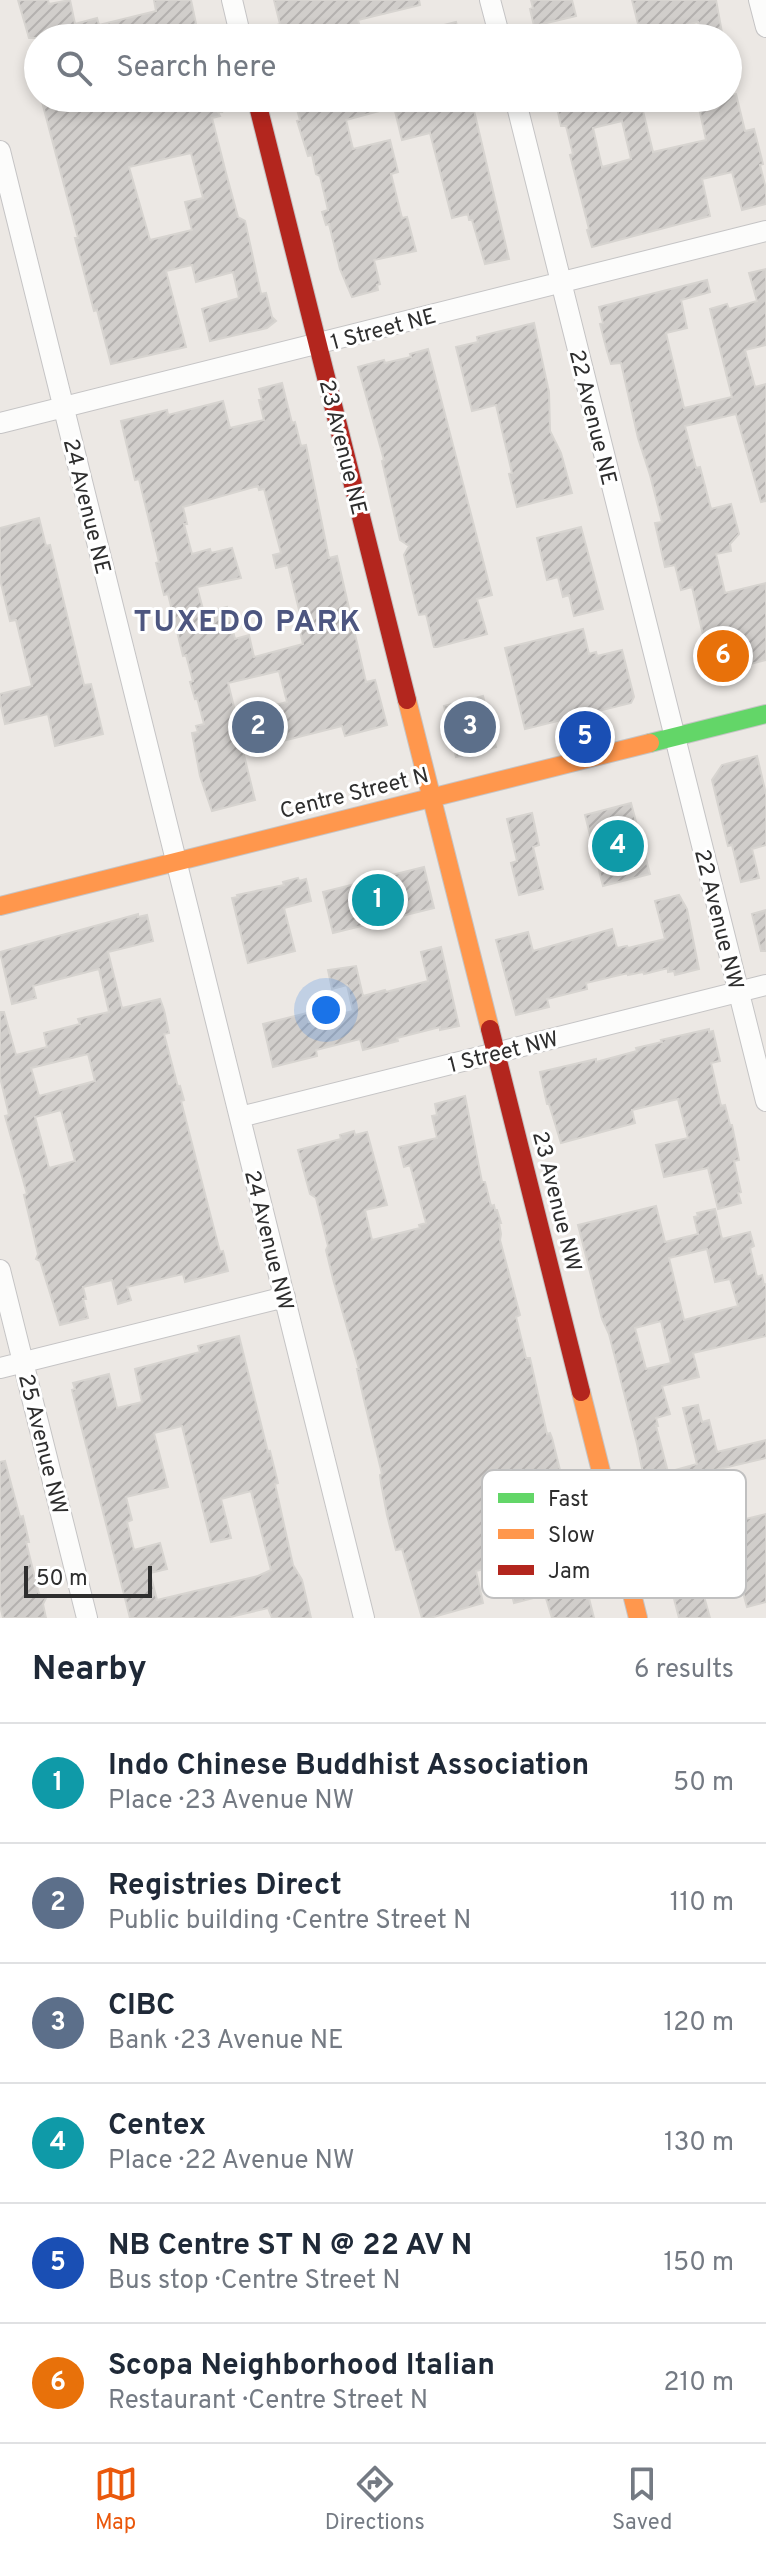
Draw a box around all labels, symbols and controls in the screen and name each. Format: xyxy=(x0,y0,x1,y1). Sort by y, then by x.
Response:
search box xyxy=(24,24,742,112)
icon: search xyxy=(52,46,96,90)
text: Search here xyxy=(116,50,276,87)
street label: 1 Street NE xyxy=(328,303,439,357)
street label: 22 Avenue NE xyxy=(562,347,621,488)
street label: 23 Avenue NE xyxy=(312,377,371,518)
street label: 24 Avenue NE xyxy=(56,436,115,577)
district label: TUXEDO PARK xyxy=(133,605,363,642)
pin: 6 xyxy=(697,626,749,686)
pin: 2 xyxy=(232,697,284,757)
pin: 3 xyxy=(444,697,496,757)
pin: 5 xyxy=(559,707,611,767)
street label: Centre Street N xyxy=(277,763,432,826)
pin: 4 xyxy=(592,816,644,876)
street label: 22 Avenue NW xyxy=(687,847,748,993)
pin: 1 xyxy=(352,870,404,930)
your location xyxy=(306,990,346,1030)
street label: 1 Street NW xyxy=(446,1027,562,1080)
street label: 23 Avenue NW xyxy=(525,1129,586,1275)
street label: 24 Avenue NW xyxy=(237,1168,298,1314)
street label: 25 Avenue NW xyxy=(11,1371,72,1518)
legend xyxy=(482,1470,746,1598)
text: Fast xyxy=(548,1487,589,1514)
text: Slow xyxy=(548,1523,595,1550)
text: Jam xyxy=(548,1559,591,1586)
scale bar xyxy=(24,1562,152,1598)
text: 50 m xyxy=(36,1566,88,1593)
text: Nearby xyxy=(32,1649,147,1692)
text: 6 results xyxy=(634,1654,734,1687)
text: Indo Chinese Buddhist Association xyxy=(108,1748,589,1785)
text: 1 xyxy=(53,1767,63,1800)
text: 50 m xyxy=(673,1767,734,1800)
text: Place · 23 Avenue NW xyxy=(108,1785,354,1818)
text: Registries Direct xyxy=(108,1868,342,1905)
text: 2 xyxy=(50,1887,66,1920)
text: 110 m xyxy=(670,1887,734,1920)
text: Public building · Centre Street N xyxy=(108,1905,471,1938)
text: CIBC xyxy=(108,1988,175,2025)
text: 3 xyxy=(50,2007,66,2040)
text: 120 m xyxy=(664,2007,734,2040)
text: Bank · 23 Avenue NE xyxy=(108,2025,344,2058)
text: Centex xyxy=(108,2108,206,2145)
text: 4 xyxy=(50,2127,66,2160)
text: 130 m xyxy=(664,2127,734,2160)
text: Place · 22 Avenue NW xyxy=(108,2145,355,2178)
text: NB Centre ST N @ 22 AV N xyxy=(108,2228,472,2265)
text: 5 xyxy=(50,2247,66,2280)
text: 150 m xyxy=(663,2247,734,2280)
text: Bus stop · Centre Street N xyxy=(108,2265,401,2298)
text: Scopa Neighborhood Italian xyxy=(108,2348,495,2385)
text: 6 xyxy=(50,2367,66,2400)
text: 210 m xyxy=(664,2367,734,2400)
text: Restaurant · Centre Street N xyxy=(108,2385,428,2418)
tab: Map xyxy=(94,2462,138,2537)
tab: Directions xyxy=(325,2462,425,2537)
tab: Saved xyxy=(612,2462,672,2537)

